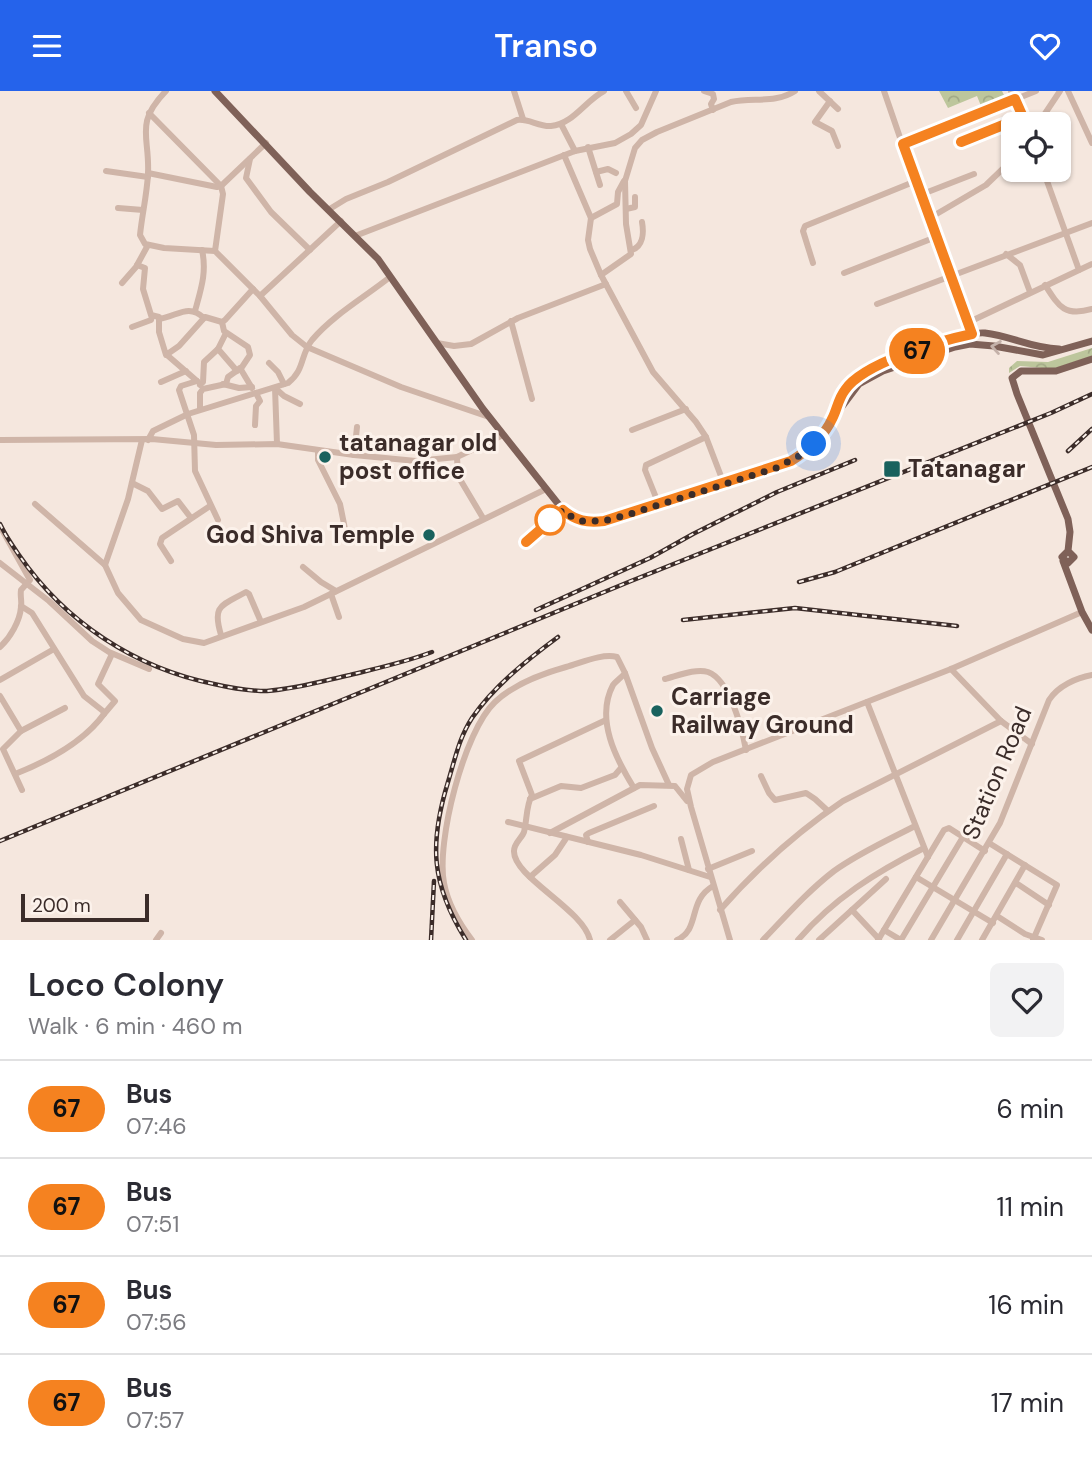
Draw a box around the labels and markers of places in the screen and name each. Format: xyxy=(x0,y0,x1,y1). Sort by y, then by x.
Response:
place label: tatanagar old post office xyxy=(339,427,497,486)
marker: tatanagar old post office xyxy=(317,449,333,465)
place label: Tatanagar xyxy=(908,453,1026,484)
marker: Tatanagar xyxy=(882,459,902,479)
unlabelled marker xyxy=(535,505,565,535)
place label: God Shiva Temple xyxy=(206,519,415,550)
marker: God Shiva Temple xyxy=(421,527,437,543)
place label: Carriage Railway Ground xyxy=(671,681,854,740)
marker: Carriage Railway Ground xyxy=(649,703,665,719)

